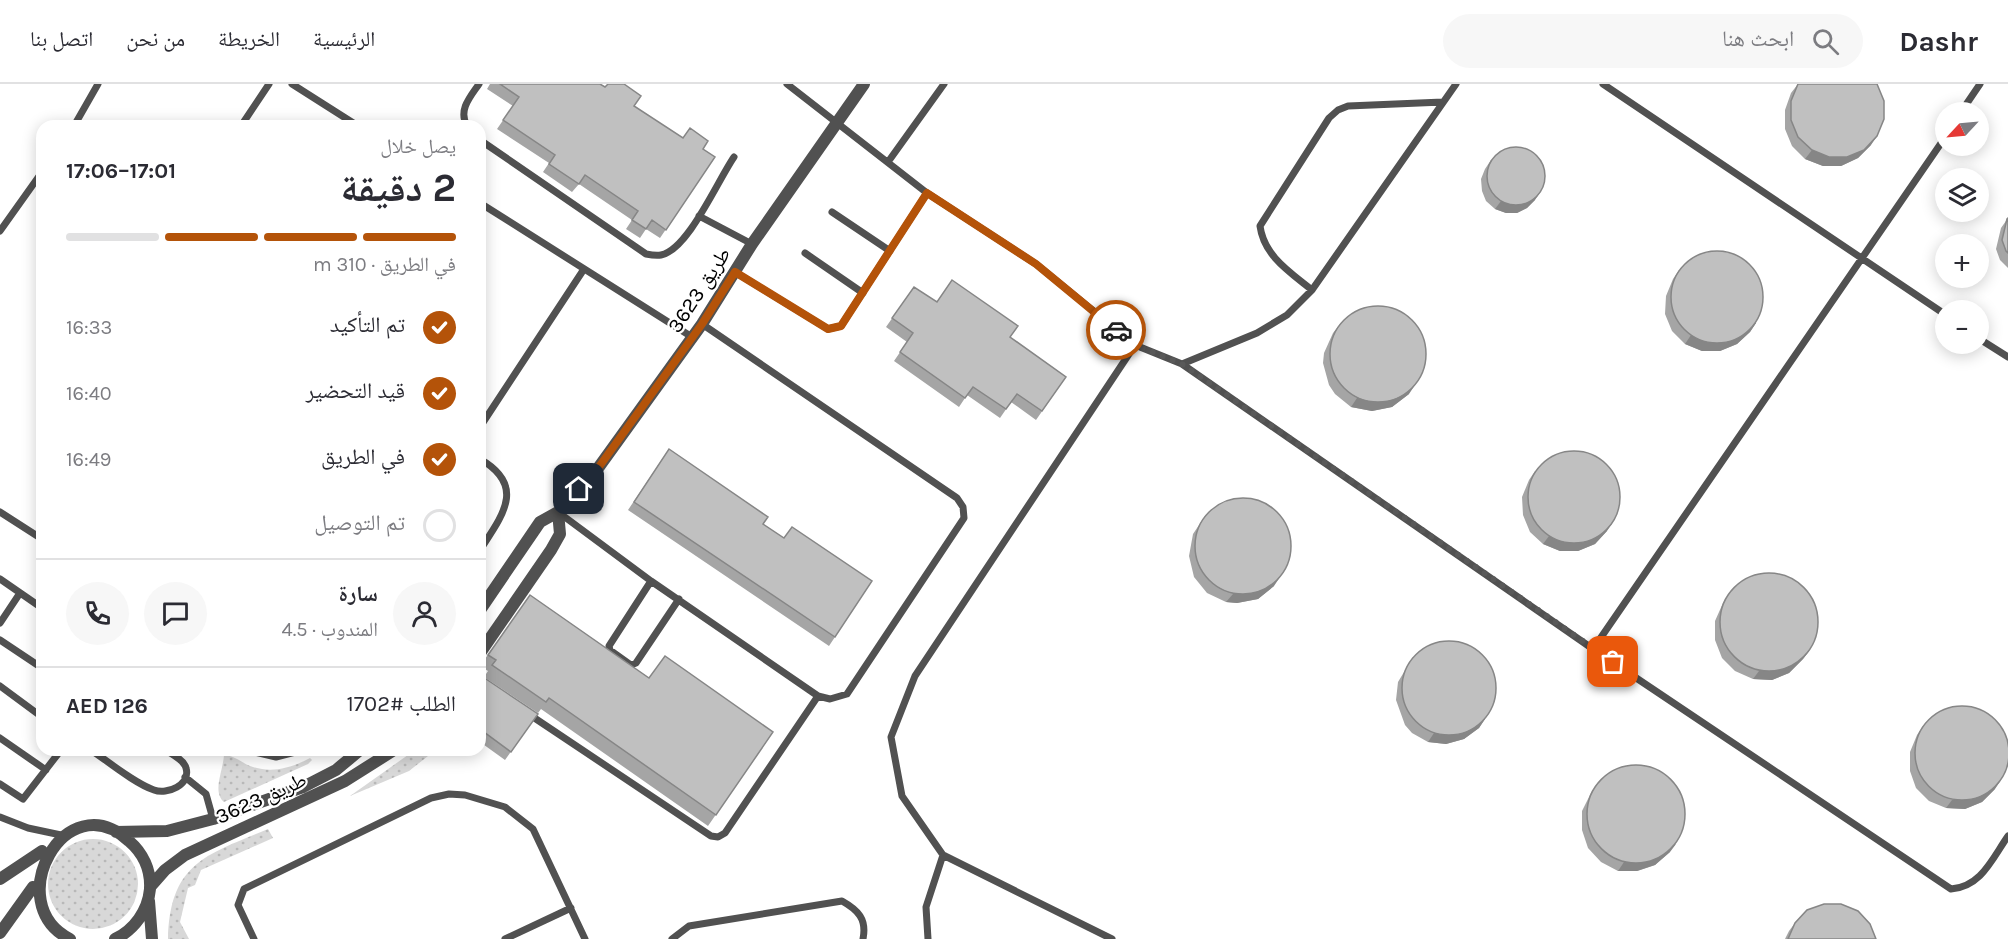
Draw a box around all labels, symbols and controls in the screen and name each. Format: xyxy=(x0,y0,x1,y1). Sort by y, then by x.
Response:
search box xyxy=(1443,14,1863,68)
icon: search xyxy=(1809,25,1842,58)
text: Dashr xyxy=(1899,25,1978,58)
text: ابحث هنا xyxy=(1722,26,1794,52)
text: اتصل بنا xyxy=(30,27,93,51)
text: من نحن xyxy=(126,27,185,51)
text: الخريطة xyxy=(218,27,280,51)
text: الرئيسية xyxy=(313,27,375,51)
north arrow xyxy=(1935,102,1989,156)
map controls xyxy=(1935,102,1989,354)
text: يصل خلال xyxy=(380,135,456,158)
text: 17:01–17:06 xyxy=(66,158,176,184)
text: 2 دقيقة xyxy=(341,165,456,211)
button: layers xyxy=(1935,168,1989,222)
button: + xyxy=(1935,234,1989,288)
street label: طريق 3623 xyxy=(663,243,736,338)
text: في الطريق · 310 m xyxy=(313,253,456,276)
courier xyxy=(1086,300,1146,360)
button: − xyxy=(1935,300,1989,354)
icon: check xyxy=(423,311,456,344)
text: تم التأكيد xyxy=(330,312,405,338)
icon: car xyxy=(1100,314,1133,347)
text: 16:33 xyxy=(66,316,112,339)
icon: check xyxy=(423,377,456,410)
text: قيد التحضير xyxy=(306,378,405,404)
text: 16:40 xyxy=(66,382,112,405)
icon: check xyxy=(423,443,456,476)
text: في الطريق xyxy=(321,444,405,470)
text: 16:49 xyxy=(66,448,111,471)
pin xyxy=(553,463,604,514)
icon: home xyxy=(562,472,595,505)
text: تم التوصيل xyxy=(314,510,405,536)
text: سارة xyxy=(339,581,378,607)
button: phone xyxy=(66,582,129,645)
button: chat xyxy=(144,582,207,645)
button: person xyxy=(393,582,456,645)
text: المندوب · 4.5 xyxy=(282,618,378,641)
pin xyxy=(1587,636,1638,687)
icon: bag xyxy=(1596,645,1629,678)
text: الطلب #1702 xyxy=(347,691,456,717)
text: AED 126 xyxy=(66,693,148,719)
street label: طريق 3623 xyxy=(212,767,311,830)

